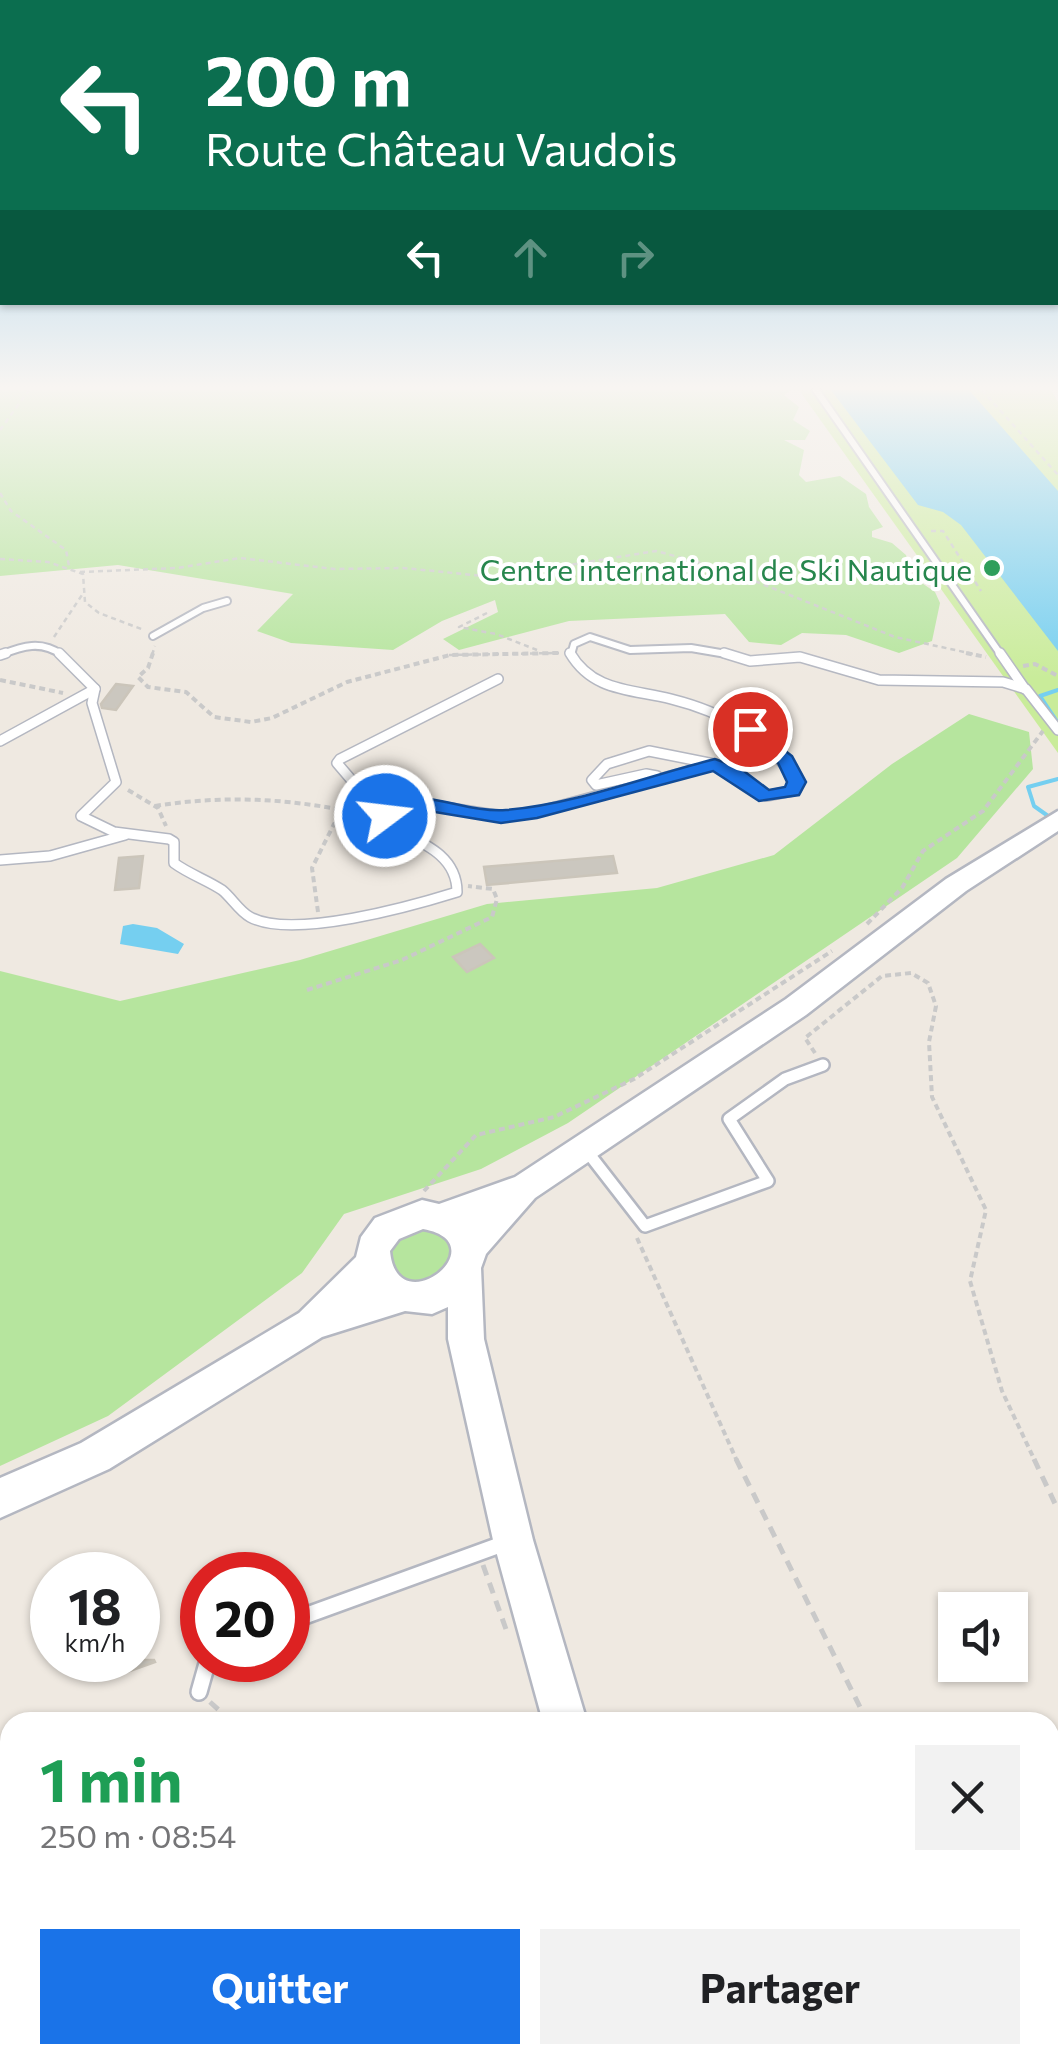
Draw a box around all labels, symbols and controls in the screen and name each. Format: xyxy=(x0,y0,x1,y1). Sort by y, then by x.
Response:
text: 200 m xyxy=(205,35,412,120)
icon: left xyxy=(40,40,170,170)
text: Route Château Vaudois xyxy=(205,120,677,175)
icon: left xyxy=(398,230,453,285)
icon: ahead xyxy=(503,230,558,285)
icon: right xyxy=(608,230,663,285)
place label: Centre international de Ski Nautique xyxy=(480,550,972,587)
marker: Centre international de Ski Nautique xyxy=(981,557,1003,579)
pin xyxy=(708,687,793,772)
icon: arrive xyxy=(723,702,778,757)
position arrow xyxy=(333,764,437,868)
speed limit sign: 20 xyxy=(180,1552,310,1682)
text: 18 xyxy=(68,1574,122,1635)
map controls xyxy=(938,1592,1028,1682)
button: sound xyxy=(938,1592,1028,1682)
text: km/h xyxy=(65,1627,125,1657)
text: 1 min xyxy=(40,1741,182,1814)
button: close xyxy=(915,1745,1020,1850)
text: 250 m · 08:54 xyxy=(40,1815,236,1855)
button: Quitter xyxy=(40,1929,520,2044)
button: Partager xyxy=(540,1929,1020,2044)

